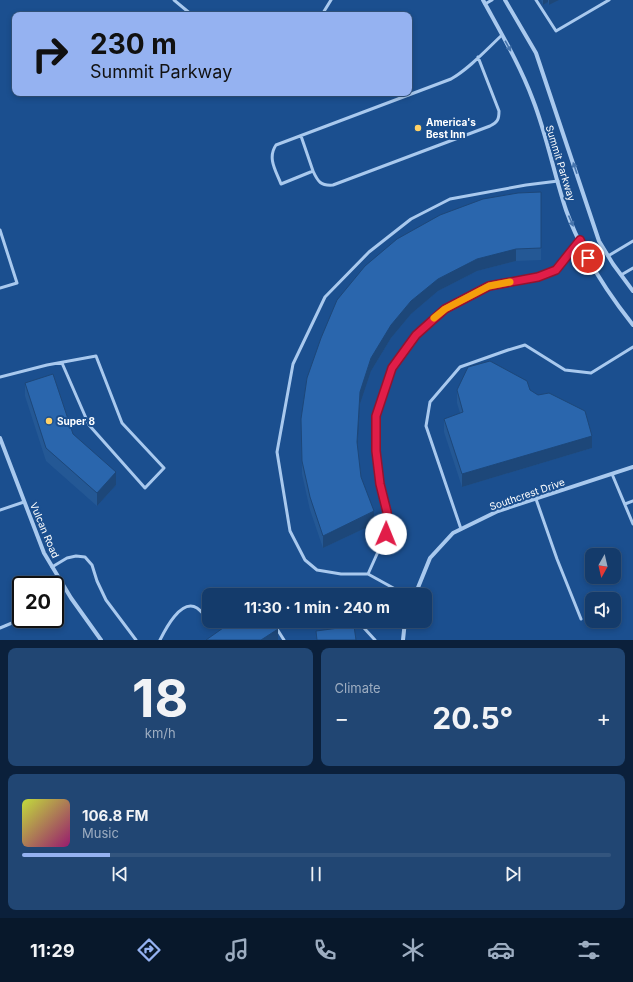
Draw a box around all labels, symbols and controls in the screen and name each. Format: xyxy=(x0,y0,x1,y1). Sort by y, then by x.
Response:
text: 230 m xyxy=(90,27,177,61)
icon: right xyxy=(24,28,76,80)
one-way arrow xyxy=(505,40,512,52)
text: Summit Parkway xyxy=(90,61,232,82)
place label: America's Best Inn xyxy=(426,116,476,140)
marker: America's Best Inn xyxy=(413,123,423,133)
street label: Summit Parkway xyxy=(544,123,578,203)
one-way arrow xyxy=(571,162,577,174)
one-way arrow xyxy=(568,215,574,226)
pin xyxy=(571,241,605,275)
icon: arrive xyxy=(577,247,599,269)
place label: Super 8 xyxy=(57,415,95,427)
marker: Super 8 xyxy=(44,416,54,426)
street label: Southcrest Drive xyxy=(488,475,566,513)
street label: Vulcan Road xyxy=(28,500,62,560)
position arrow xyxy=(365,513,407,555)
north arrow xyxy=(585,548,621,584)
map controls xyxy=(585,548,621,628)
speed limit sign: 20 xyxy=(12,576,64,628)
button: sound xyxy=(585,592,621,628)
text: 11:30 · 1 min · 240 m xyxy=(244,598,390,617)
text: 18 xyxy=(132,667,188,730)
text: Climate xyxy=(335,680,381,696)
text: 20.5° xyxy=(432,700,513,736)
text: − xyxy=(335,705,349,731)
text: + xyxy=(596,705,611,731)
text: km/h xyxy=(145,725,176,741)
text: 106.8 FM xyxy=(82,806,149,825)
text: Music xyxy=(82,825,119,841)
icon: previous xyxy=(109,863,131,885)
icon: pause xyxy=(305,863,327,885)
icon: next xyxy=(502,863,524,885)
icon: directions xyxy=(135,936,163,964)
icon: music xyxy=(223,936,251,964)
icon: phone xyxy=(311,936,339,964)
icon: climate xyxy=(399,936,427,964)
icon: car xyxy=(487,936,515,964)
icon: filters xyxy=(575,936,603,964)
text: 11:29 xyxy=(30,940,75,961)

